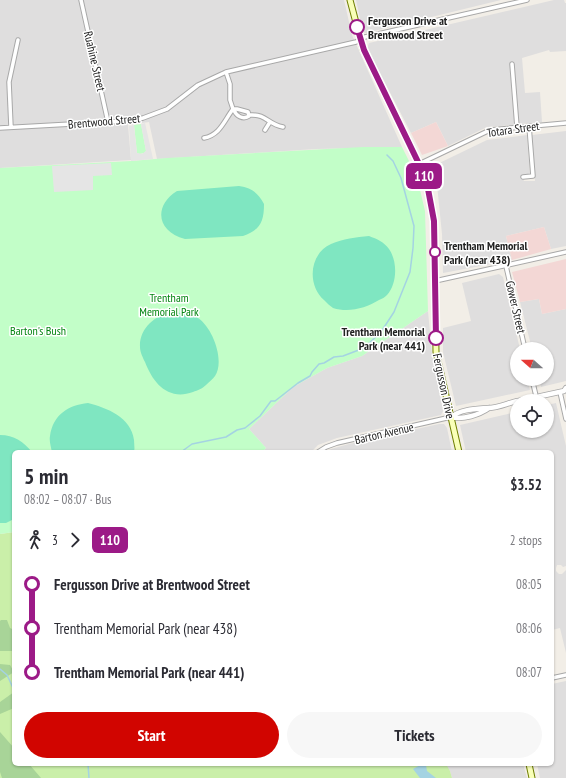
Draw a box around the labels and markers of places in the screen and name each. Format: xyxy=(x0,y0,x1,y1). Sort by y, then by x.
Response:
place label: Fergusson Drive at Brentwood Street xyxy=(368,13,448,42)
marker: Fergusson Drive at Brentwood Street xyxy=(349,19,365,35)
place label: Trentham Memorial Park (near 438) xyxy=(444,238,528,267)
marker: Trentham Memorial Park (near 438) xyxy=(429,246,441,258)
place label: Trentham Memorial Park (near 441) xyxy=(342,324,425,353)
marker: Trentham Memorial Park (near 441) xyxy=(428,330,444,346)

